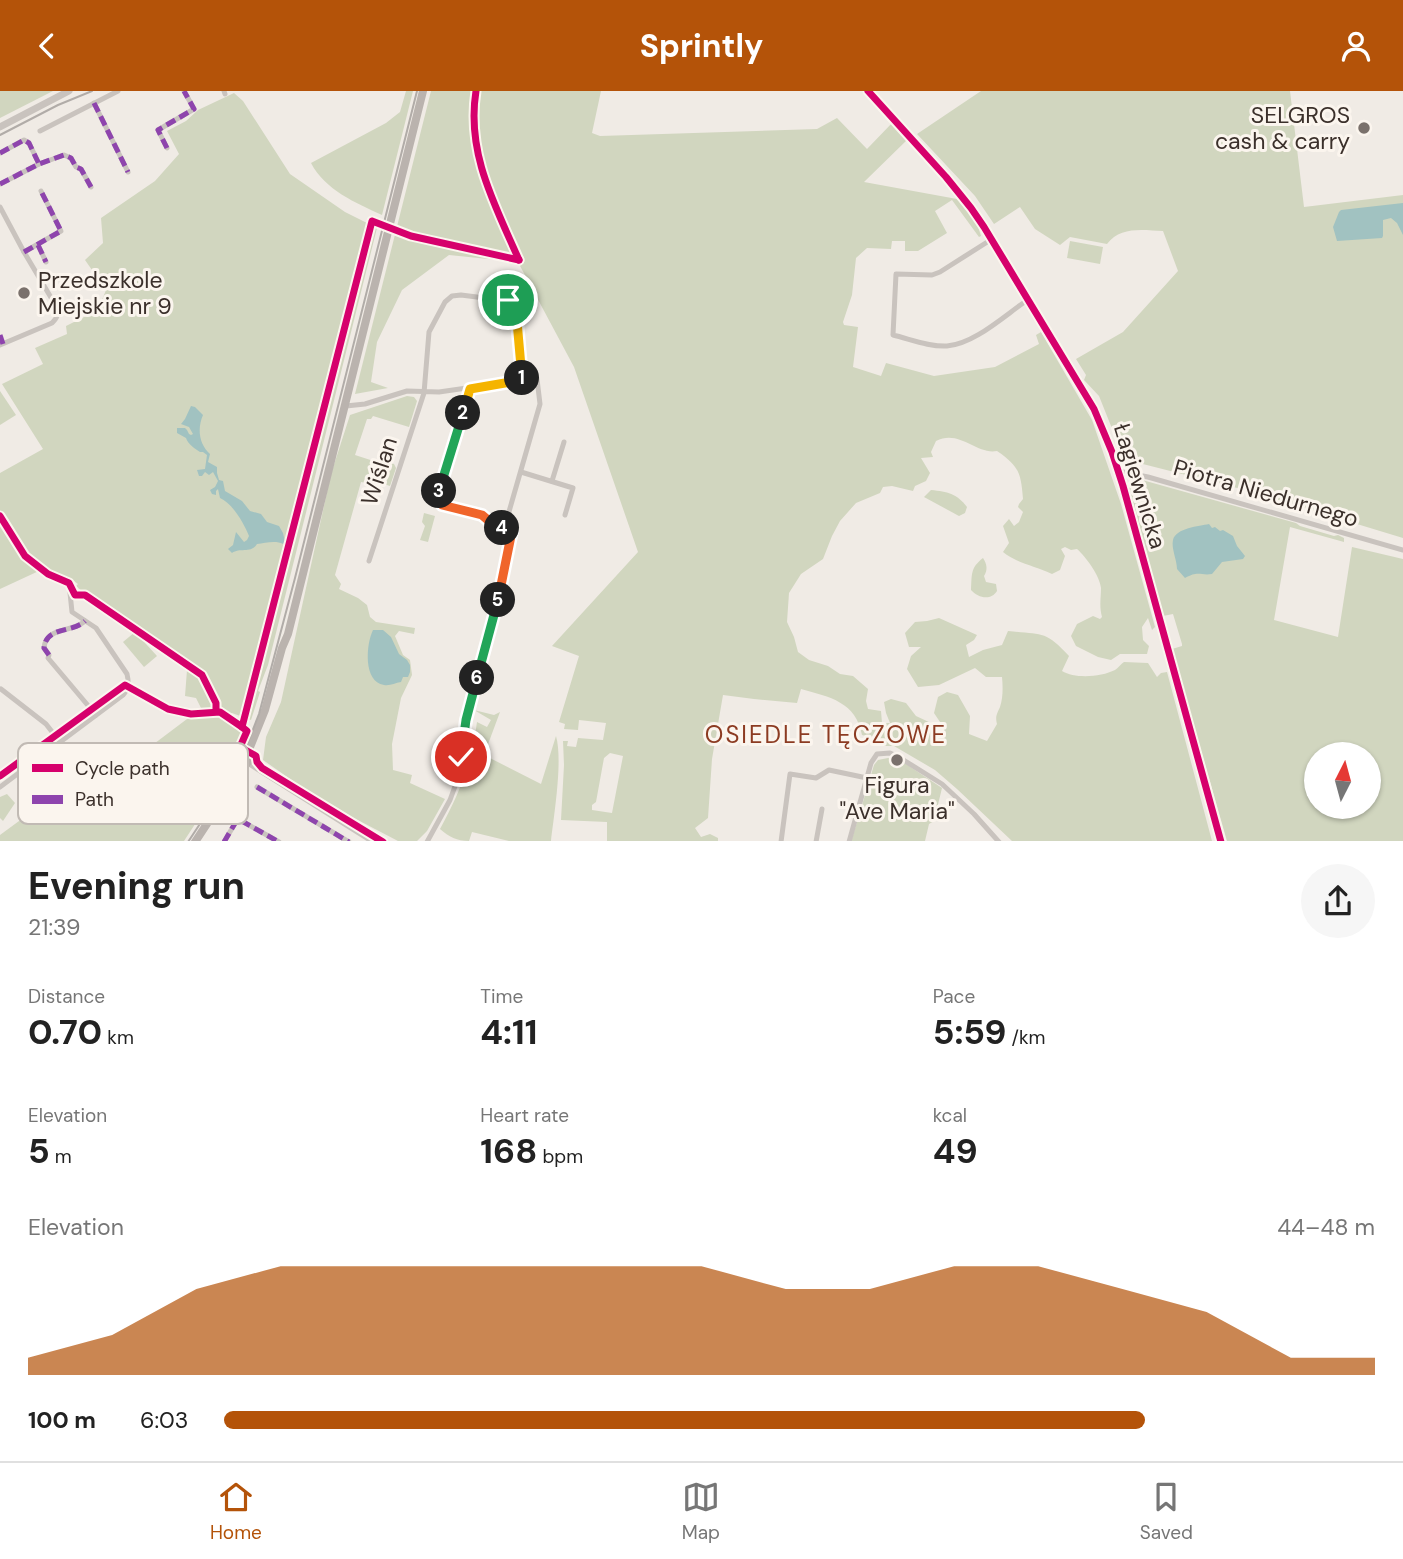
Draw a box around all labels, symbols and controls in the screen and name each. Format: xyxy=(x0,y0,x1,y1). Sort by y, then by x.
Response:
text: Sprintly xyxy=(640,25,763,67)
icon: back xyxy=(28,27,66,65)
icon: person xyxy=(1337,27,1375,65)
place label: SELGROS cash & carry xyxy=(1215,100,1350,156)
marker: SELGROS cash & carry xyxy=(1356,120,1372,136)
place label: Przedszkole Miejskie nr 9 xyxy=(38,265,172,321)
pin xyxy=(478,270,538,330)
icon: arrive xyxy=(489,281,527,319)
marker: Przedszkole Miejskie nr 9 xyxy=(16,285,32,301)
pin: 1 xyxy=(504,361,540,395)
text: 1 xyxy=(518,365,525,390)
pin: 2 xyxy=(446,395,480,431)
text: 2 xyxy=(457,400,468,425)
street label: Łagiewnicka xyxy=(1107,420,1173,552)
street label: Wiślan xyxy=(354,433,404,509)
street label: Piotra Niedurnego xyxy=(1170,452,1362,534)
pin: 3 xyxy=(422,473,457,509)
text: 3 xyxy=(433,478,444,503)
pin: 4 xyxy=(484,511,520,545)
text: 4 xyxy=(495,515,508,540)
pin: 5 xyxy=(480,582,516,617)
text: 5 xyxy=(492,587,503,612)
pin: 6 xyxy=(460,661,494,695)
text: 6 xyxy=(470,665,483,690)
district label: OSIEDLE TĘCZOWE xyxy=(705,719,947,750)
pin xyxy=(431,727,491,787)
icon: check xyxy=(442,738,480,776)
north arrow xyxy=(1304,742,1381,819)
map controls xyxy=(1304,742,1381,819)
legend xyxy=(18,743,248,824)
marker: Figura "Ave Maria" xyxy=(889,752,905,768)
text: Cycle path xyxy=(75,756,170,781)
place label: Figura "Ave Maria" xyxy=(839,770,955,826)
text: Path xyxy=(75,787,114,812)
text: Evening run xyxy=(28,861,245,911)
button: share xyxy=(1301,864,1375,938)
text: 21:39 xyxy=(28,912,80,942)
text: Distance xyxy=(28,984,105,1009)
text: Time xyxy=(480,984,523,1009)
text: Pace xyxy=(933,984,975,1009)
text: 0.70 xyxy=(28,1009,102,1055)
text: 4:11 xyxy=(480,1009,537,1055)
text: 5:59 xyxy=(933,1009,1006,1055)
text: km xyxy=(102,1025,134,1050)
text: /km xyxy=(1006,1025,1046,1050)
text: Elevation xyxy=(28,1103,107,1128)
text: Heart rate xyxy=(480,1103,569,1128)
text: kcal xyxy=(933,1103,967,1128)
text: 5 xyxy=(28,1128,50,1174)
text: 168 xyxy=(480,1128,537,1174)
text: 49 xyxy=(933,1128,978,1174)
text: m xyxy=(50,1144,72,1169)
text: bpm xyxy=(537,1144,583,1169)
text: Elevation xyxy=(28,1212,124,1242)
text: 44–48 m xyxy=(1277,1212,1375,1242)
text: 100 m xyxy=(28,1405,96,1435)
text: 6:03 xyxy=(140,1405,188,1435)
tab: Home xyxy=(210,1478,262,1545)
tab: Map xyxy=(682,1478,720,1545)
tab: Saved xyxy=(1140,1478,1193,1545)

